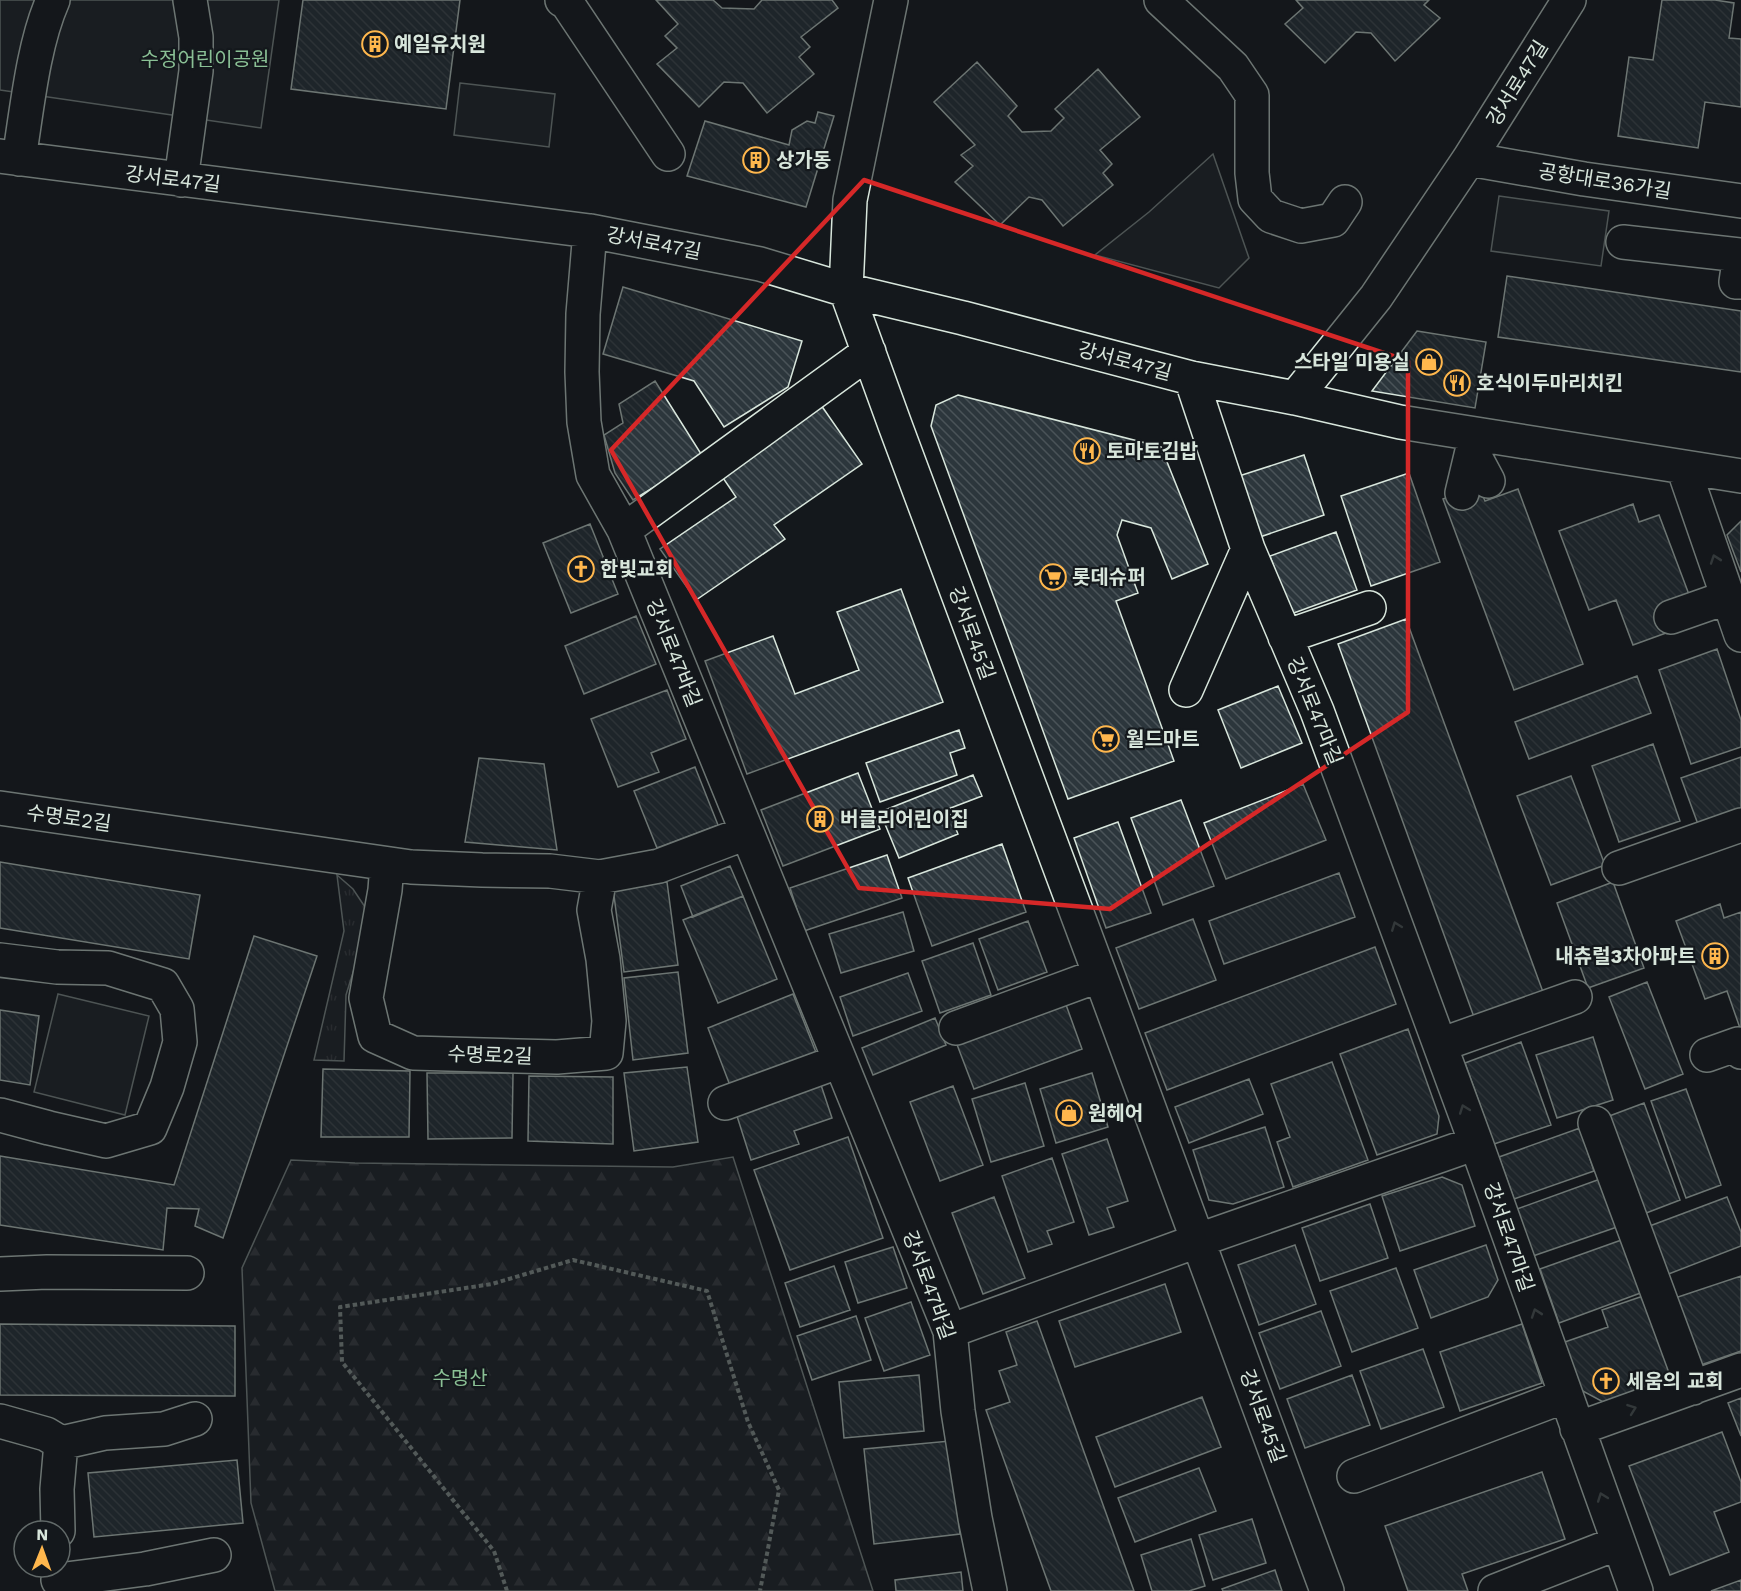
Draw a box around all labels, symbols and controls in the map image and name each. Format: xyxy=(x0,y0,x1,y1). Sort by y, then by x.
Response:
building icon: 예일유치원 xyxy=(360,29,390,59)
place label: 예일유치원 xyxy=(394,32,486,56)
street label: 강서로47길 xyxy=(1481,36,1553,130)
park label: 수정어린이공원 xyxy=(141,47,269,71)
building icon: 상가동 xyxy=(741,145,771,175)
place label: 상가동 xyxy=(776,148,831,172)
street label: 공항대로36가길 xyxy=(1537,159,1673,203)
street label: 강서로47길 xyxy=(124,161,222,197)
street label: 강서로47길 xyxy=(605,222,703,264)
street label: 강서로47길 xyxy=(1076,337,1174,385)
shop icon: 스타일 미용실 xyxy=(1414,347,1444,377)
place label: 스타일 미용실 xyxy=(1294,350,1410,374)
restaurant icon: 호식이두마리치킨 xyxy=(1442,368,1472,398)
place label: 호식이두마리치킨 xyxy=(1476,371,1623,395)
restaurant icon: 토마토김밥 xyxy=(1072,436,1102,466)
place label: 토마토김밥 xyxy=(1106,439,1199,463)
church icon: 한빛교회 xyxy=(566,554,596,584)
one-way arrow xyxy=(1710,554,1722,565)
place label: 한빛교회 xyxy=(600,557,674,581)
supermarket icon: 롯데슈퍼 xyxy=(1038,562,1068,592)
place label: 롯데슈퍼 xyxy=(1072,565,1146,589)
street label: 강서로45길 xyxy=(944,583,1000,683)
street label: 강서로47바길 xyxy=(641,595,707,711)
street label: 강서로47마길 xyxy=(1282,653,1348,769)
supermarket icon: 월드마트 xyxy=(1091,724,1121,754)
place label: 월드마트 xyxy=(1126,727,1200,751)
street label: 수명로2길 xyxy=(25,800,113,836)
building icon: 버클리어린이집 xyxy=(805,804,835,834)
place label: 버클리어린이집 xyxy=(840,807,969,831)
one-way arrow xyxy=(1391,921,1404,932)
building icon: 내츄럴3차아파트 xyxy=(1700,941,1730,971)
place label: 내츄럴3차아파트 xyxy=(1555,944,1696,968)
street label: 수명로2길 xyxy=(447,1042,533,1068)
shop icon: 원헤어 xyxy=(1054,1098,1084,1128)
place label: 원헤어 xyxy=(1088,1101,1143,1125)
one-way arrow xyxy=(1458,1104,1471,1115)
street label: 강서로47마길 xyxy=(1479,1179,1539,1295)
street label: 강서로47바길 xyxy=(898,1227,960,1343)
one-way arrow xyxy=(1531,1308,1544,1319)
park label: 수명산 xyxy=(432,1366,488,1390)
street label: 강서로45길 xyxy=(1235,1366,1291,1466)
church icon: 세움의 교회 xyxy=(1591,1366,1621,1396)
place label: 세움의 교회 xyxy=(1626,1369,1724,1393)
one-way arrow xyxy=(1626,1404,1637,1417)
one-way arrow xyxy=(1596,1492,1609,1502)
north arrow xyxy=(12,1519,72,1579)
text: N xyxy=(36,1525,48,1544)

